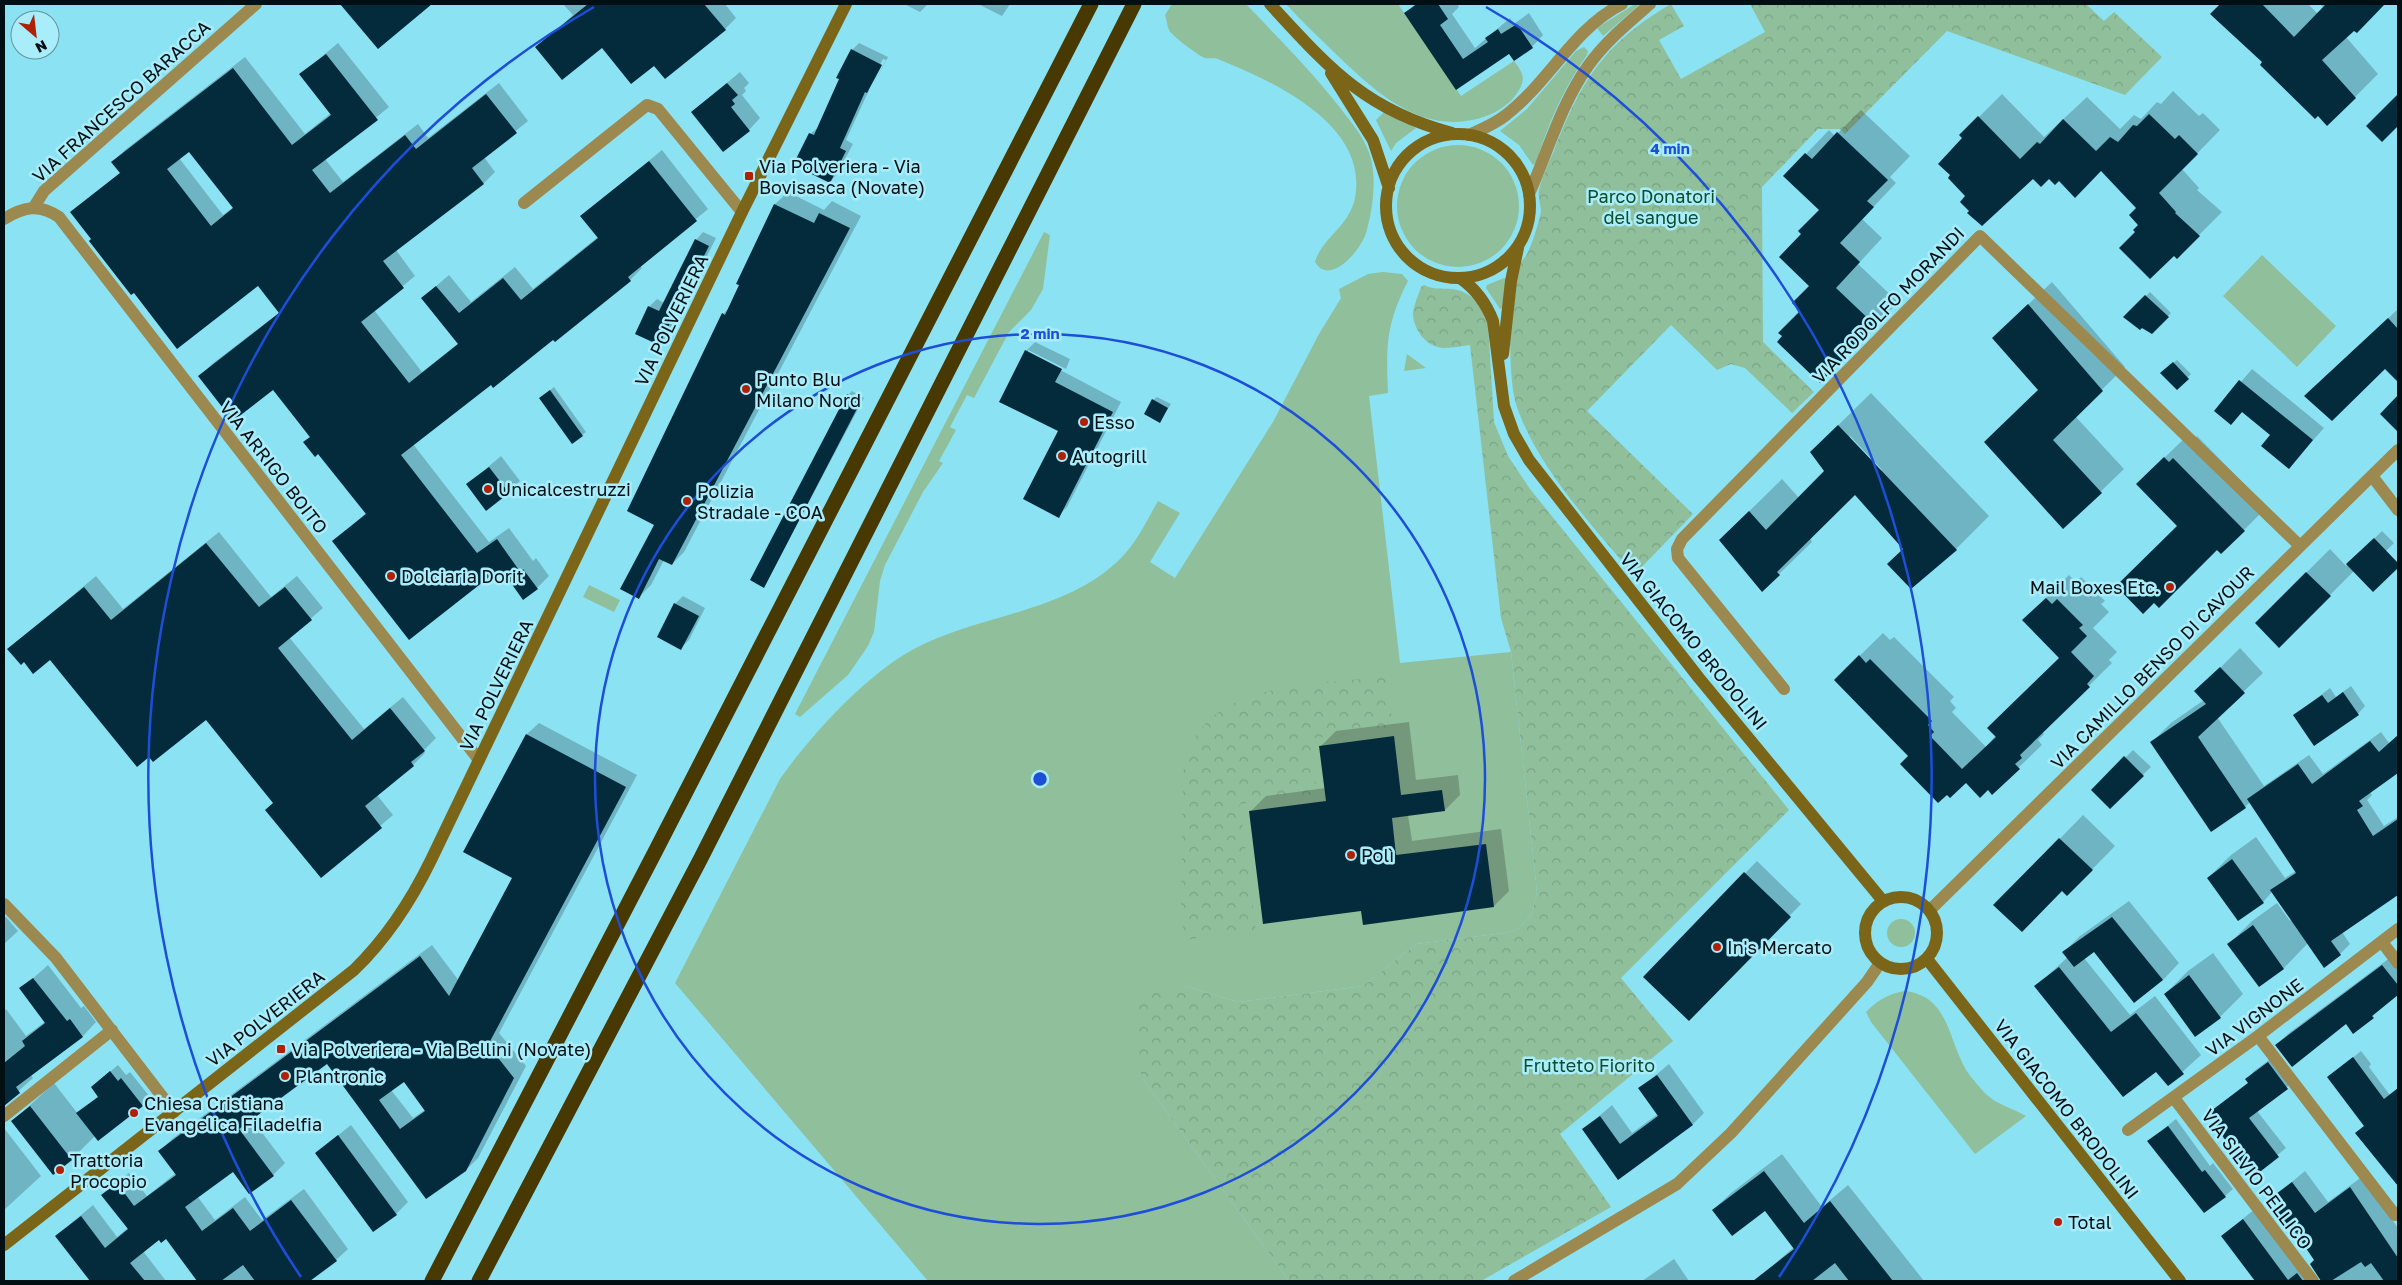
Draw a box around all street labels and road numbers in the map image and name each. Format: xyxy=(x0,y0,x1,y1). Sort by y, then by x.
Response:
street label: VIA FRANCESCO BARACCA xyxy=(28,15,214,187)
street label: VIA RODOLFO MORANDI xyxy=(1807,222,1969,388)
street label: VIA POLVERIERA xyxy=(630,250,712,390)
street label: VIA ARRIGO BOITO xyxy=(215,396,333,538)
street label: VIA GIACOMO BRODOLINI xyxy=(1616,548,1772,734)
street label: VIA CAMILLO BENSO DI CAVOUR xyxy=(2046,561,2258,773)
street label: VIA POLVERIERA xyxy=(455,615,537,755)
street label: VIA POLVERIERA xyxy=(201,965,329,1071)
street label: VIA VIGNONE xyxy=(2201,973,2307,1061)
street label: VIA GIACOMO BRODOLINI xyxy=(1990,1015,2144,1203)
street label: VIA SILVIO PELLICO xyxy=(2197,1105,2317,1253)

